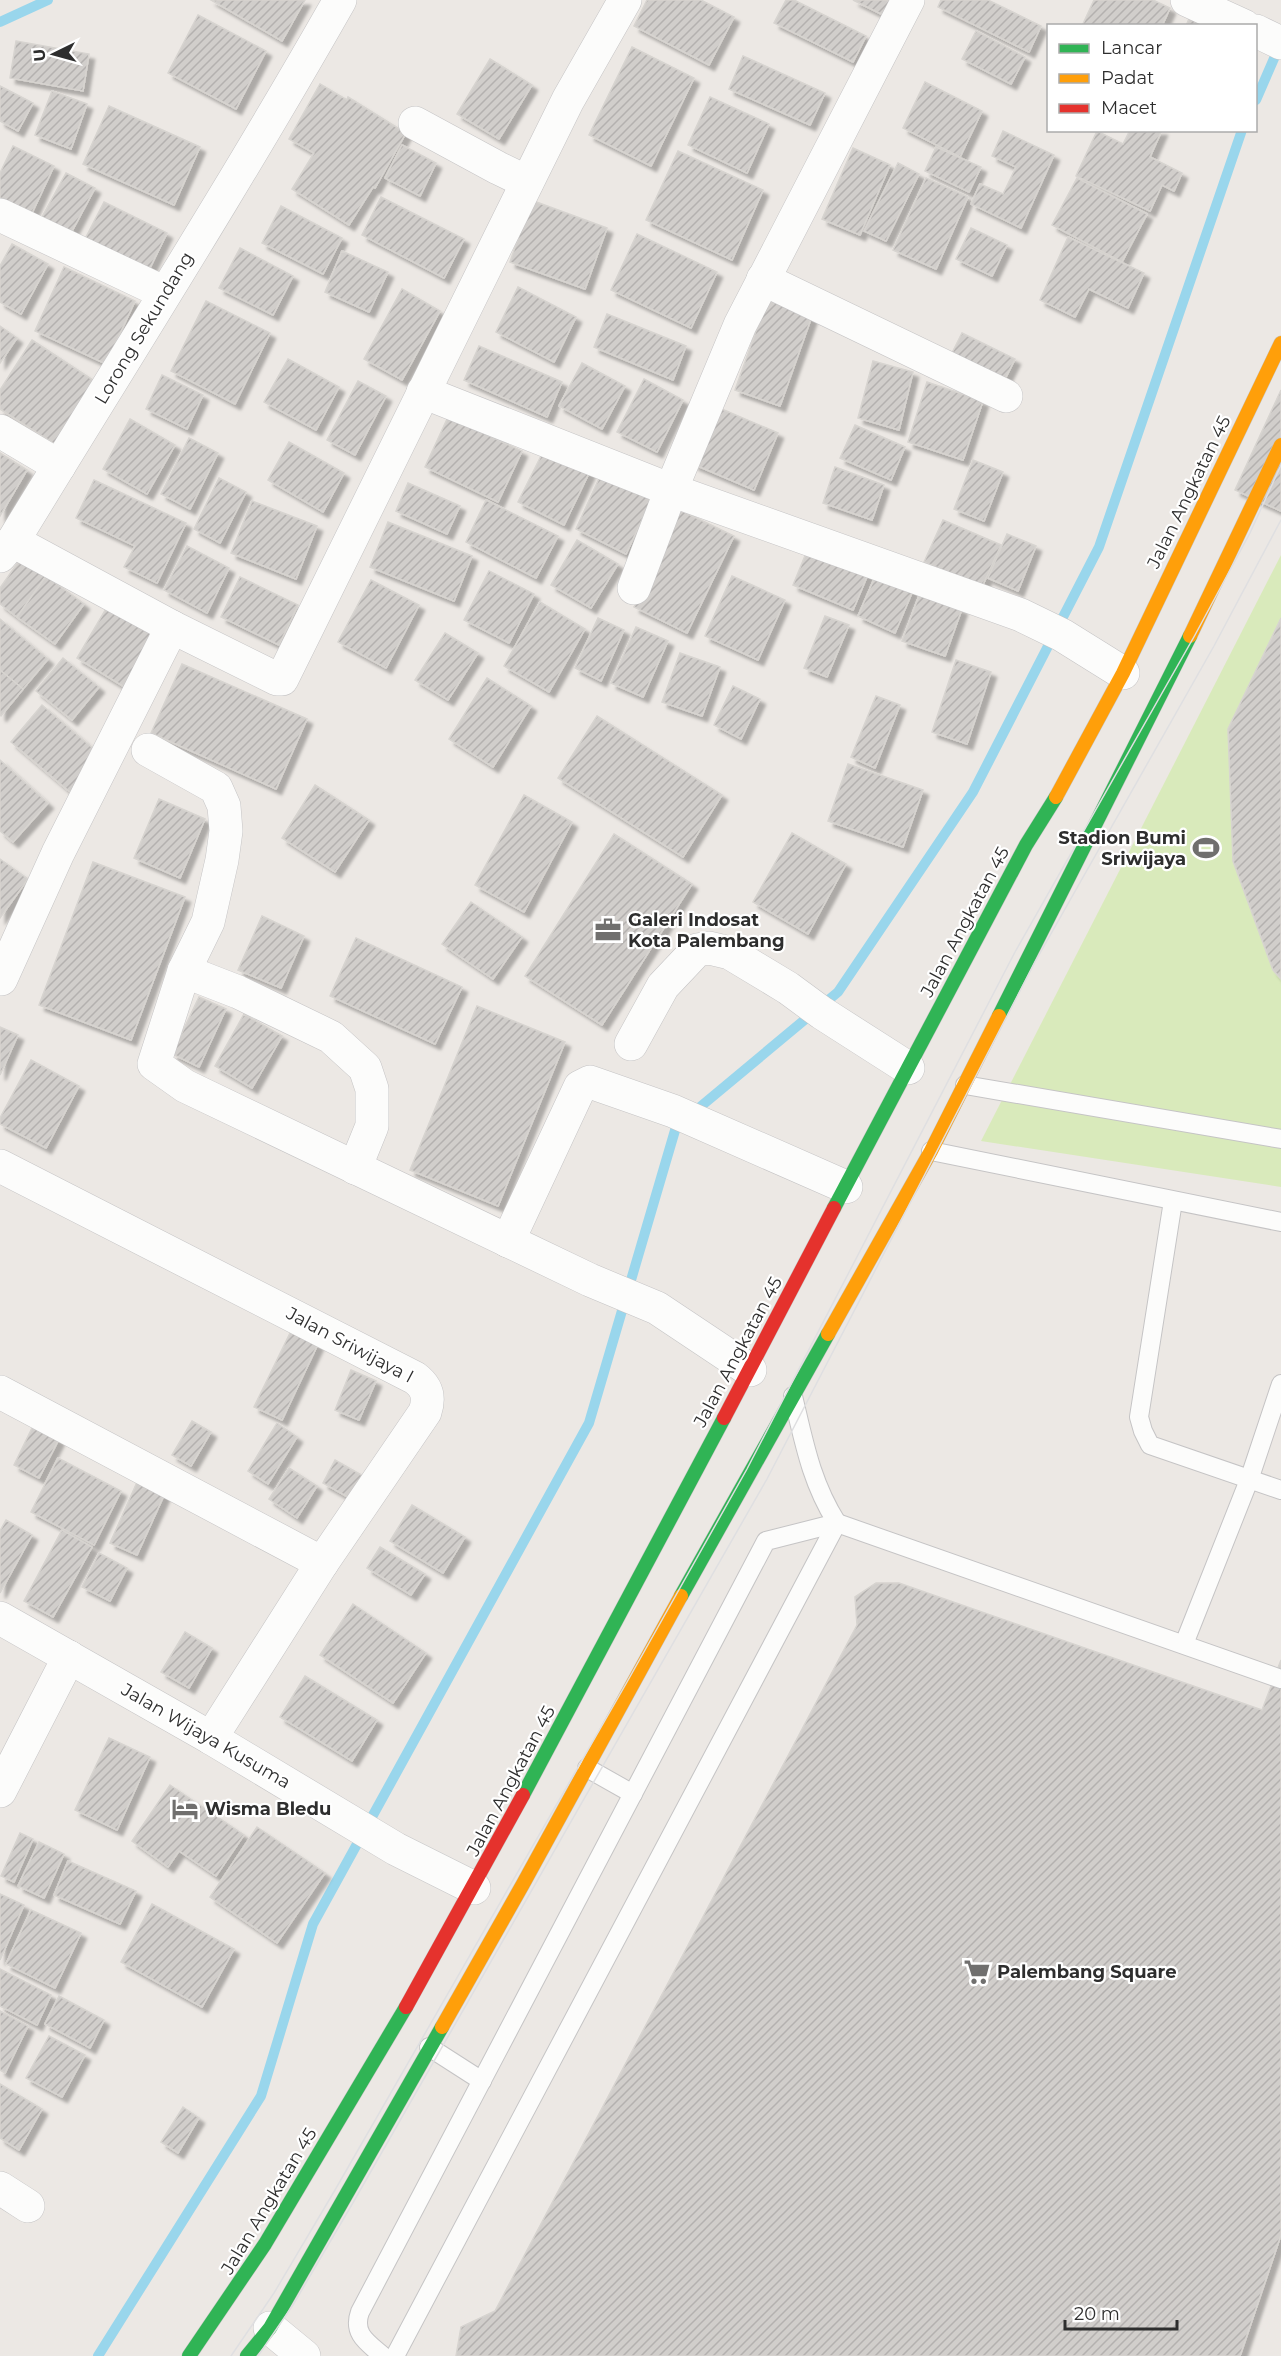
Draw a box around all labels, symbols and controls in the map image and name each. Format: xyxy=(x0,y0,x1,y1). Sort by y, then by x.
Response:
north arrow xyxy=(24,24,84,84)
legend xyxy=(1047,24,1257,132)
text: Lancar xyxy=(1101,37,1162,59)
text: U xyxy=(30,48,50,62)
text: Padat xyxy=(1101,67,1154,89)
text: Macet xyxy=(1101,97,1157,119)
street label: Lorong Sekundang xyxy=(90,248,198,408)
street label: Jalan Angkatan 45 xyxy=(1142,412,1236,573)
place label: Stadion Bumi Sriwijaya xyxy=(1058,827,1186,870)
sports icon: Stadion Bumi Sriwijaya xyxy=(1191,833,1221,863)
street label: Jalan Angkatan 45 xyxy=(916,843,1014,1002)
place label: Galeri Indosat Kota Palembang xyxy=(628,909,785,952)
office icon: Galeri Indosat Kota Palembang xyxy=(593,915,623,945)
street label: Jalan Angkatan 45 xyxy=(689,1273,787,1432)
street label: Jalan Sriwijaya I xyxy=(282,1302,417,1388)
street label: Jalan Wijaya Kusuma xyxy=(117,1678,294,1793)
street label: Jalan Angkatan 45 xyxy=(462,1702,560,1861)
hotel icon: Wisma Bledu xyxy=(170,1794,200,1824)
place label: Wisma Bledu xyxy=(205,1798,331,1820)
supermarket icon: Palembang Square xyxy=(962,1957,992,1987)
place label: Palembang Square xyxy=(997,1961,1177,1983)
street label: Jalan Angkatan 45 xyxy=(216,2124,321,2279)
scale bar xyxy=(1065,2293,1178,2331)
text: 20 m xyxy=(1074,2303,1120,2325)

